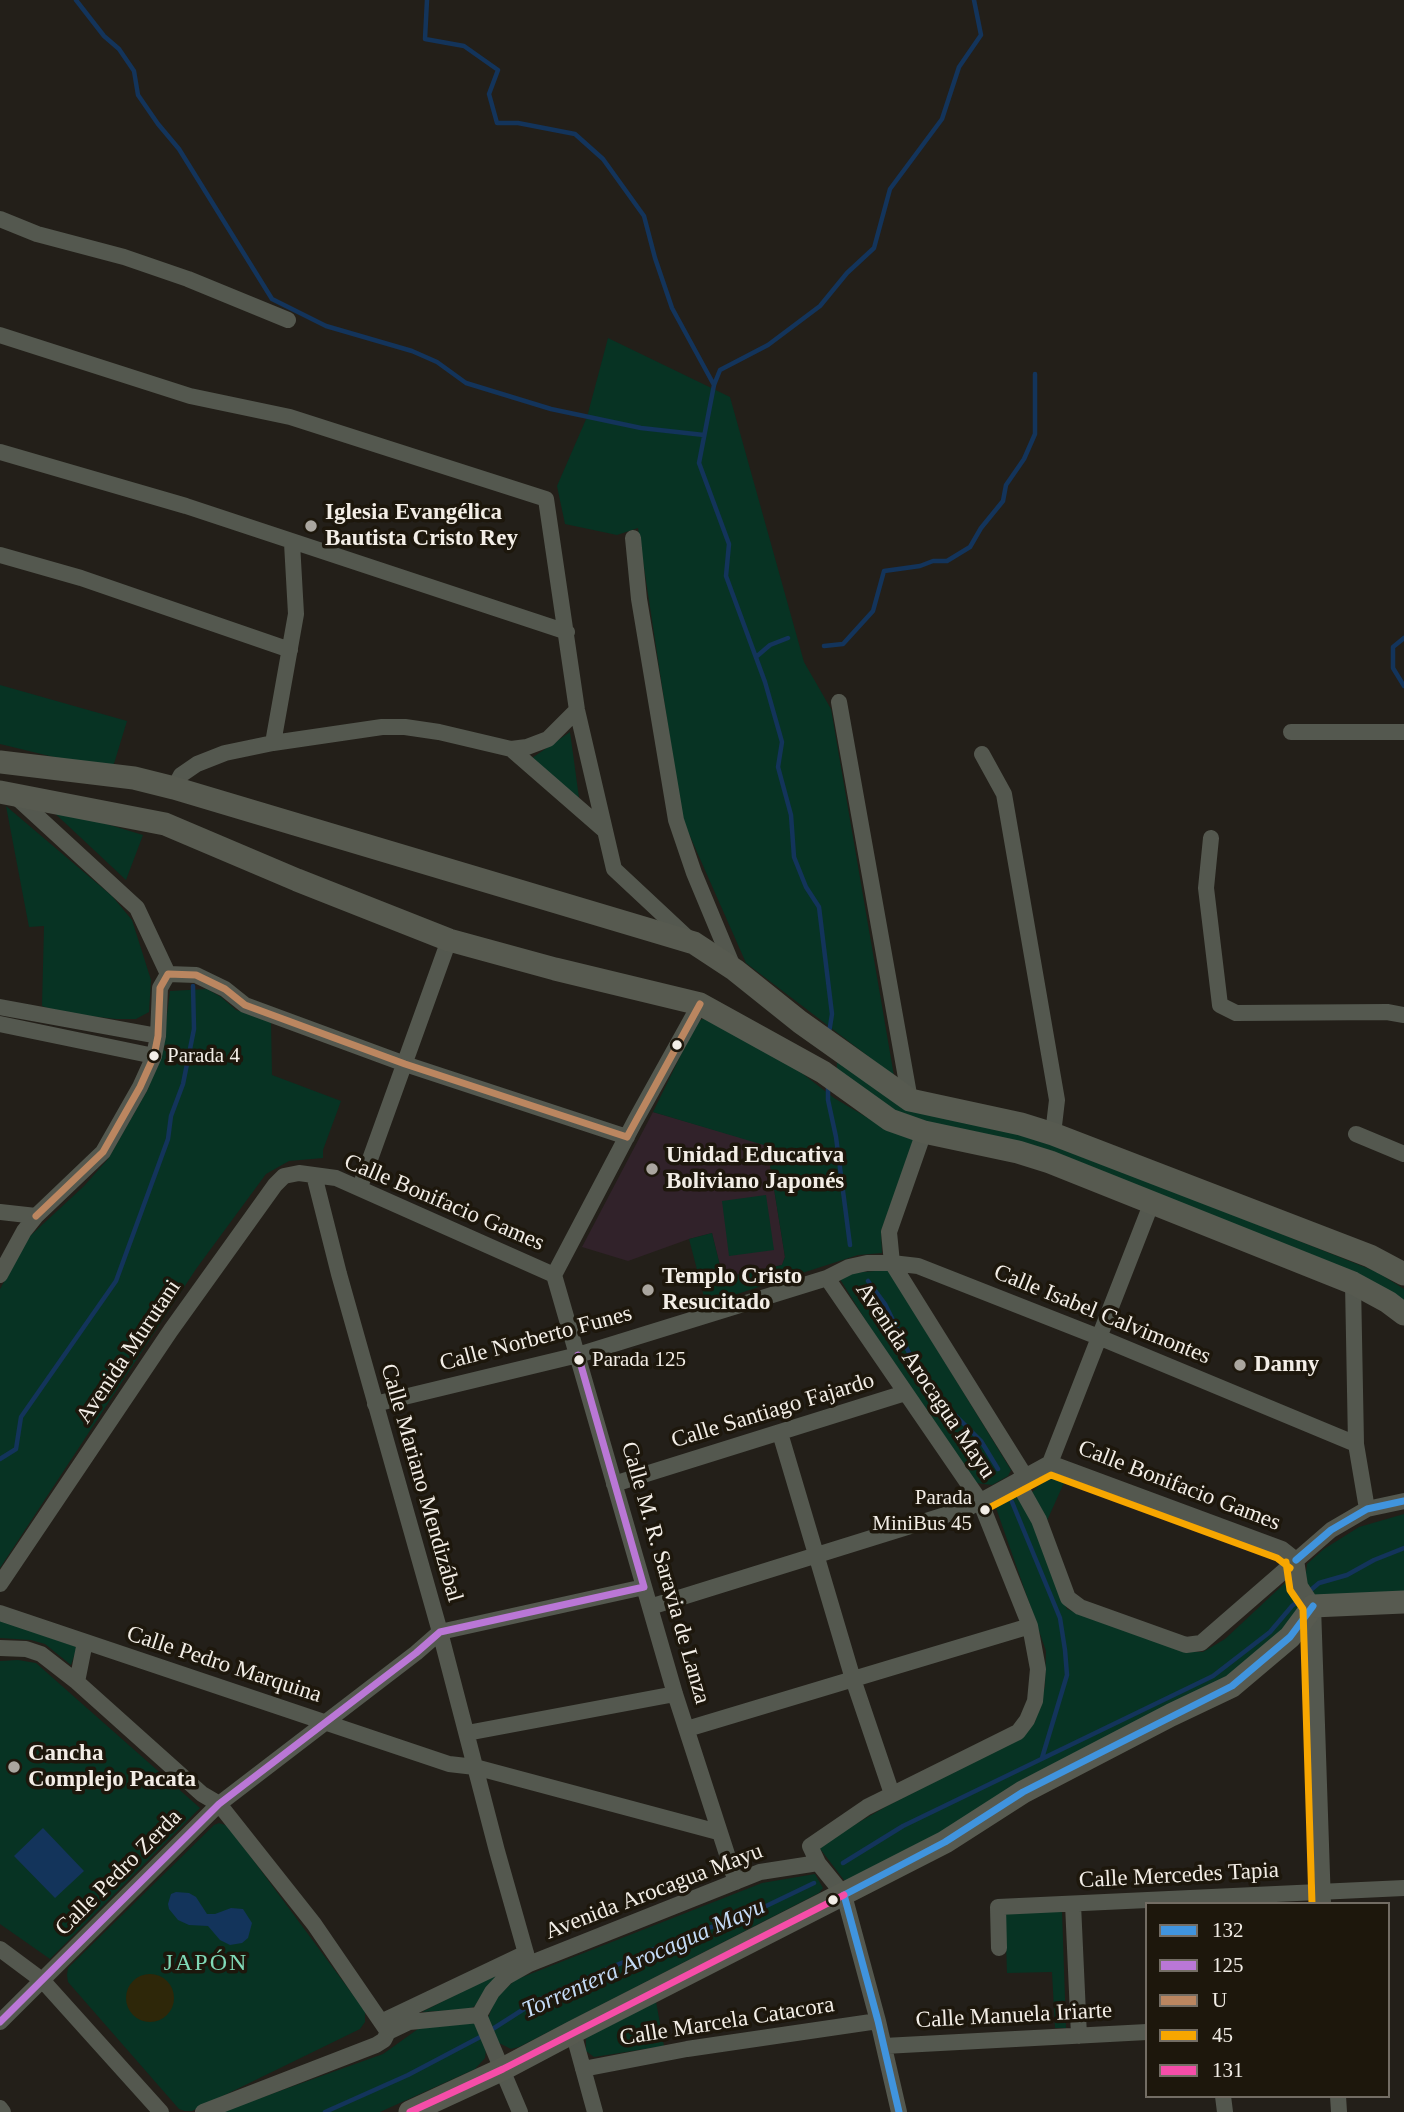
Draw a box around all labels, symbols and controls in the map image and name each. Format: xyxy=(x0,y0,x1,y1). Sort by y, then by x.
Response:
place label: Iglesia Evangélica Bautista Cristo Rey xyxy=(325,499,518,553)
marker: Iglesia Evangélica Bautista Cristo Rey xyxy=(303,518,319,534)
unlabelled marker xyxy=(670,1038,684,1052)
place label: Parada 4 xyxy=(167,1043,240,1069)
marker: Parada 4 xyxy=(147,1049,161,1063)
place label: Unidad Educativa Boliviano Japonés xyxy=(666,1142,844,1196)
street label: Calle Bonifacio Games xyxy=(340,1148,548,1258)
marker: Unidad Educativa Boliviano Japonés xyxy=(644,1161,660,1177)
street label: Calle Isabel Calvimontes xyxy=(990,1259,1214,1371)
place label: Templo Cristo Resucitado xyxy=(662,1263,802,1317)
street label: Avenida Murutani xyxy=(71,1275,187,1429)
street label: Avenida Arocagua Mayu xyxy=(849,1278,1001,1484)
marker: Templo Cristo Resucitado xyxy=(640,1282,656,1298)
street label: Calle Norberto Funes xyxy=(437,1300,635,1378)
place label: Parada 125 xyxy=(592,1347,686,1373)
place label: Danny xyxy=(1254,1351,1319,1379)
marker: Parada 125 xyxy=(572,1353,586,1367)
marker: Danny xyxy=(1232,1357,1248,1373)
street label: Calle Mariano Mendizábal xyxy=(374,1361,468,1605)
street label: Calle Santiago Fajardo xyxy=(668,1367,878,1455)
street label: Calle Bonifacio Games xyxy=(1074,1435,1284,1537)
street label: Calle M. R. Saravia de Lanza xyxy=(614,1439,716,1707)
place label: Parada MiniBus 45 xyxy=(872,1485,972,1535)
marker: Parada MiniBus 45 xyxy=(978,1503,992,1517)
street label: Calle Pedro Marquina xyxy=(123,1620,325,1710)
place label: Cancha Complejo Pacata xyxy=(28,1740,196,1794)
marker: Cancha Complejo Pacata xyxy=(6,1759,22,1775)
street label: Calle Pedro Zerda xyxy=(50,1804,188,1942)
street label: Avenida Arocagua Mayu xyxy=(541,1838,767,1946)
street label: Calle Mercedes Tapia xyxy=(1078,1857,1280,1895)
water label: Torrentera Arocagua Mayu xyxy=(518,1892,770,2026)
unlabelled marker xyxy=(826,1893,840,1907)
legend xyxy=(1145,1902,1390,2098)
text: 132 xyxy=(1212,1918,1244,1942)
district label: JAPÓN xyxy=(164,1950,248,1978)
text: 125 xyxy=(1212,1953,1244,1977)
text: U xyxy=(1212,1988,1227,2012)
street label: Calle Marcela Catacora xyxy=(618,1991,836,2053)
street label: Calle Manuela Iriarte xyxy=(915,1997,1113,2035)
text: 45 xyxy=(1212,2023,1233,2047)
text: 131 xyxy=(1212,2058,1244,2082)

